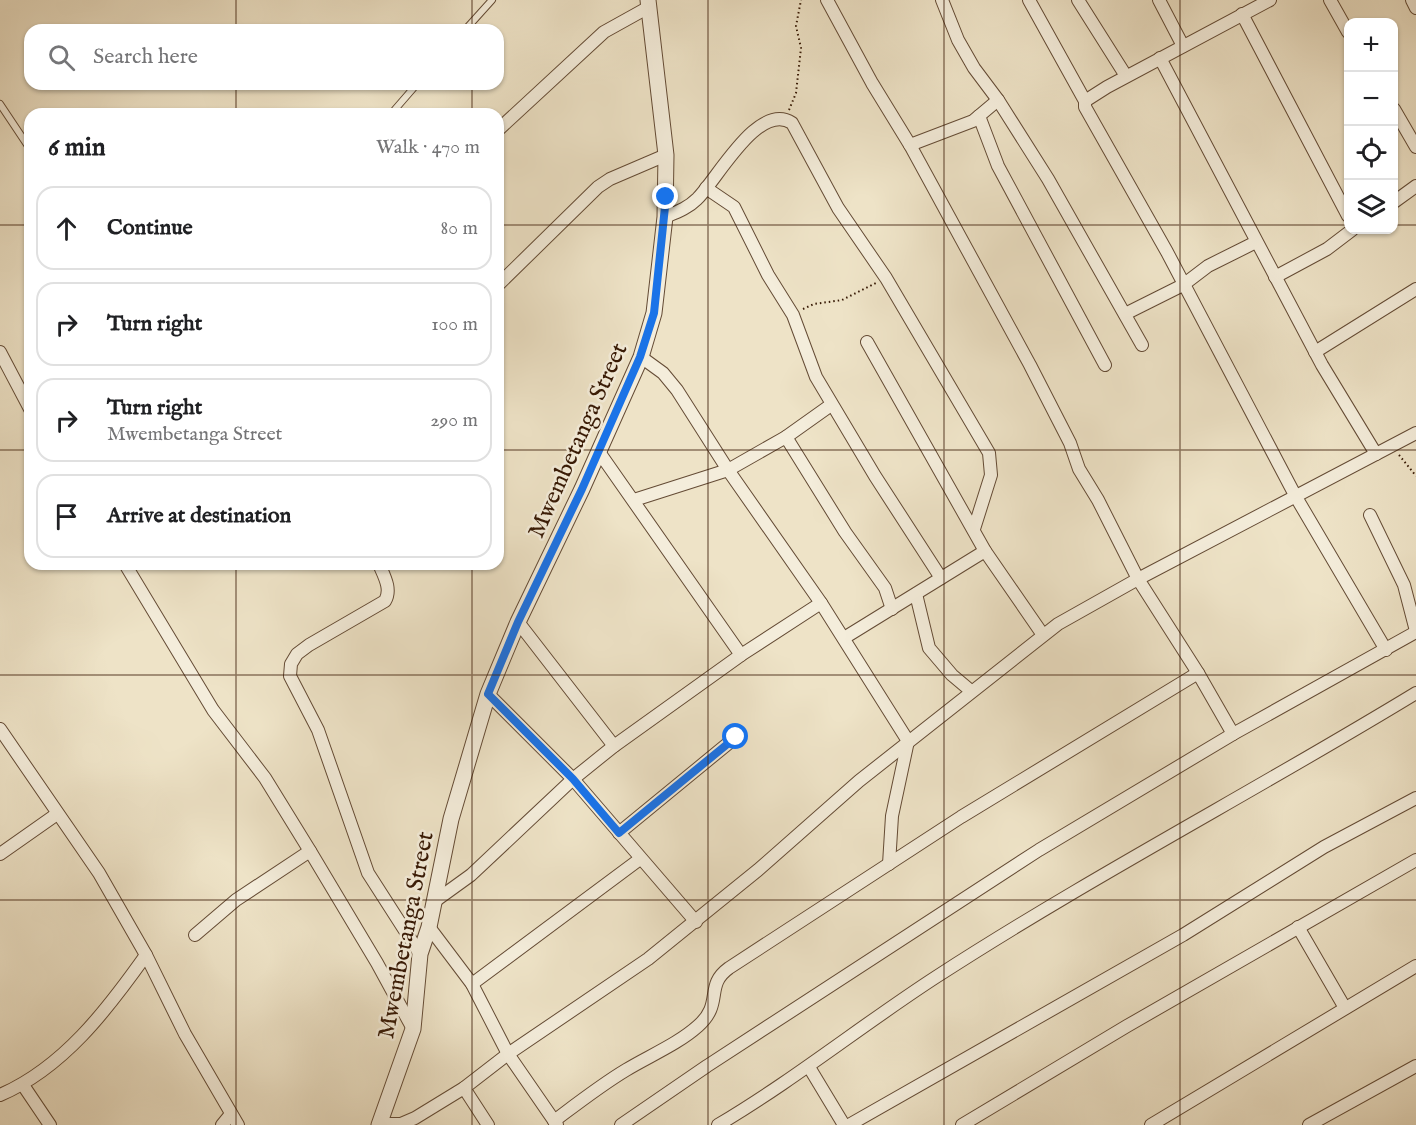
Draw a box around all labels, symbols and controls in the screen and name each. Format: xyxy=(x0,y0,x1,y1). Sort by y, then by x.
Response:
map controls xyxy=(1344,18,1398,234)
button: + xyxy=(1344,18,1398,72)
search box xyxy=(24,24,504,90)
icon: search xyxy=(45,41,78,74)
text: Search here xyxy=(93,43,198,71)
button: − xyxy=(1344,72,1398,126)
button: locate xyxy=(1344,126,1398,180)
text: 6 min xyxy=(48,131,106,164)
text: Walk · 470 m xyxy=(376,135,480,160)
button: layers xyxy=(1344,180,1398,234)
route end xyxy=(652,183,678,209)
icon: ahead xyxy=(50,212,83,245)
text: Continue xyxy=(107,214,193,242)
text: 80 m xyxy=(441,216,478,241)
icon: right xyxy=(50,308,83,341)
text: Turn right xyxy=(107,310,202,338)
text: 100 m xyxy=(431,312,478,337)
street label: Mwembetanga Street xyxy=(521,338,635,543)
text: Turn right xyxy=(107,394,202,422)
icon: right xyxy=(50,404,83,437)
text: 290 m xyxy=(430,408,478,433)
text: Mwembetanga Street xyxy=(107,422,282,447)
icon: arrive xyxy=(50,500,83,533)
text: Arrive at destination xyxy=(107,502,291,530)
route start xyxy=(722,723,748,749)
street label: Mwembetanga Street xyxy=(371,829,442,1042)

